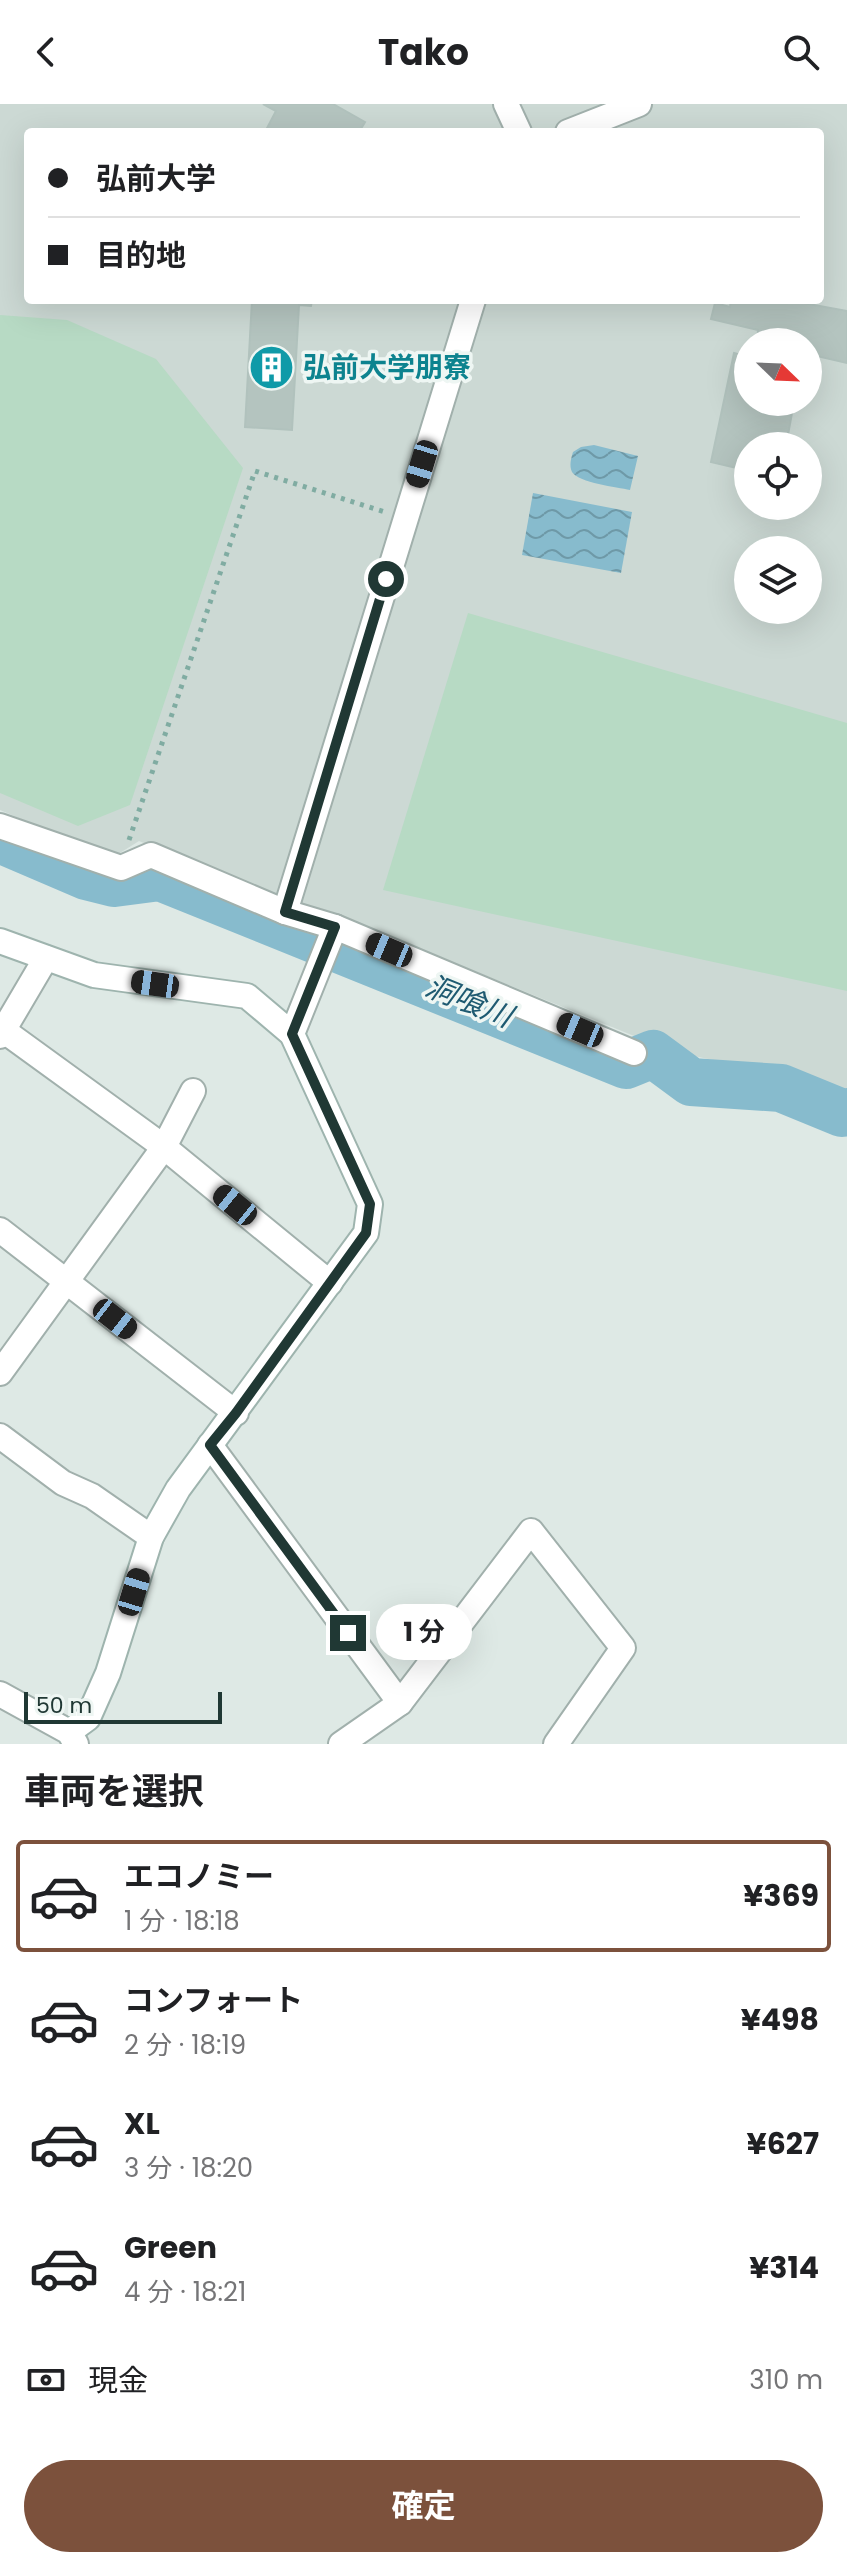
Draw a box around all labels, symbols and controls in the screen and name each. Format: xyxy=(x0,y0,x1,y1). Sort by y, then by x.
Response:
text: Tako xyxy=(378,27,469,78)
icon: back xyxy=(24,30,68,74)
icon: search xyxy=(779,30,823,74)
text: 弘前大学 xyxy=(96,157,216,200)
text: 目的地 xyxy=(96,234,186,277)
north arrow xyxy=(734,328,822,416)
map controls xyxy=(734,328,822,624)
building icon: 弘前大学朋寮 xyxy=(248,343,296,391)
place label: 弘前大学朋寮 xyxy=(303,348,471,387)
button: locate xyxy=(734,432,822,520)
car xyxy=(404,438,440,490)
button: layers xyxy=(734,536,822,624)
route start xyxy=(368,561,404,597)
car xyxy=(362,930,416,970)
water label: 洞喰川 xyxy=(419,964,522,1039)
car xyxy=(130,969,180,999)
car xyxy=(553,1010,607,1050)
car xyxy=(209,1181,261,1229)
car xyxy=(89,1295,141,1343)
car xyxy=(116,1566,152,1618)
callout: 1 分 xyxy=(376,1605,472,1661)
text: 1 分 xyxy=(403,1614,445,1650)
route end xyxy=(330,1615,366,1651)
scale bar xyxy=(24,1688,222,1724)
text: 50 m xyxy=(36,1690,92,1721)
text: 車両を選択 xyxy=(24,1766,204,1817)
text: エコノミー xyxy=(124,1855,274,1898)
icon: car xyxy=(28,1860,100,1932)
text: ¥369 xyxy=(743,1874,819,1917)
text: 1 分 · 18:18 xyxy=(124,1903,240,1939)
text: コンフォート xyxy=(124,1979,303,2022)
icon: car xyxy=(28,1984,100,2056)
text: ¥498 xyxy=(741,1998,819,2041)
text: 2 分 · 18:19 xyxy=(124,2027,246,2063)
text: XL xyxy=(124,2102,160,2145)
icon: car xyxy=(28,2108,100,2180)
text: ¥627 xyxy=(747,2122,819,2165)
text: 3 分 · 18:20 xyxy=(124,2150,253,2186)
text: Green xyxy=(124,2226,217,2269)
icon: car xyxy=(28,2232,100,2304)
text: ¥314 xyxy=(749,2246,819,2289)
text: 4 分 · 18:21 xyxy=(124,2274,246,2310)
icon: cash xyxy=(24,2358,68,2402)
text: 現金 xyxy=(88,2359,148,2402)
text: 310 m xyxy=(749,2362,823,2398)
button: 確定 xyxy=(24,2460,823,2552)

